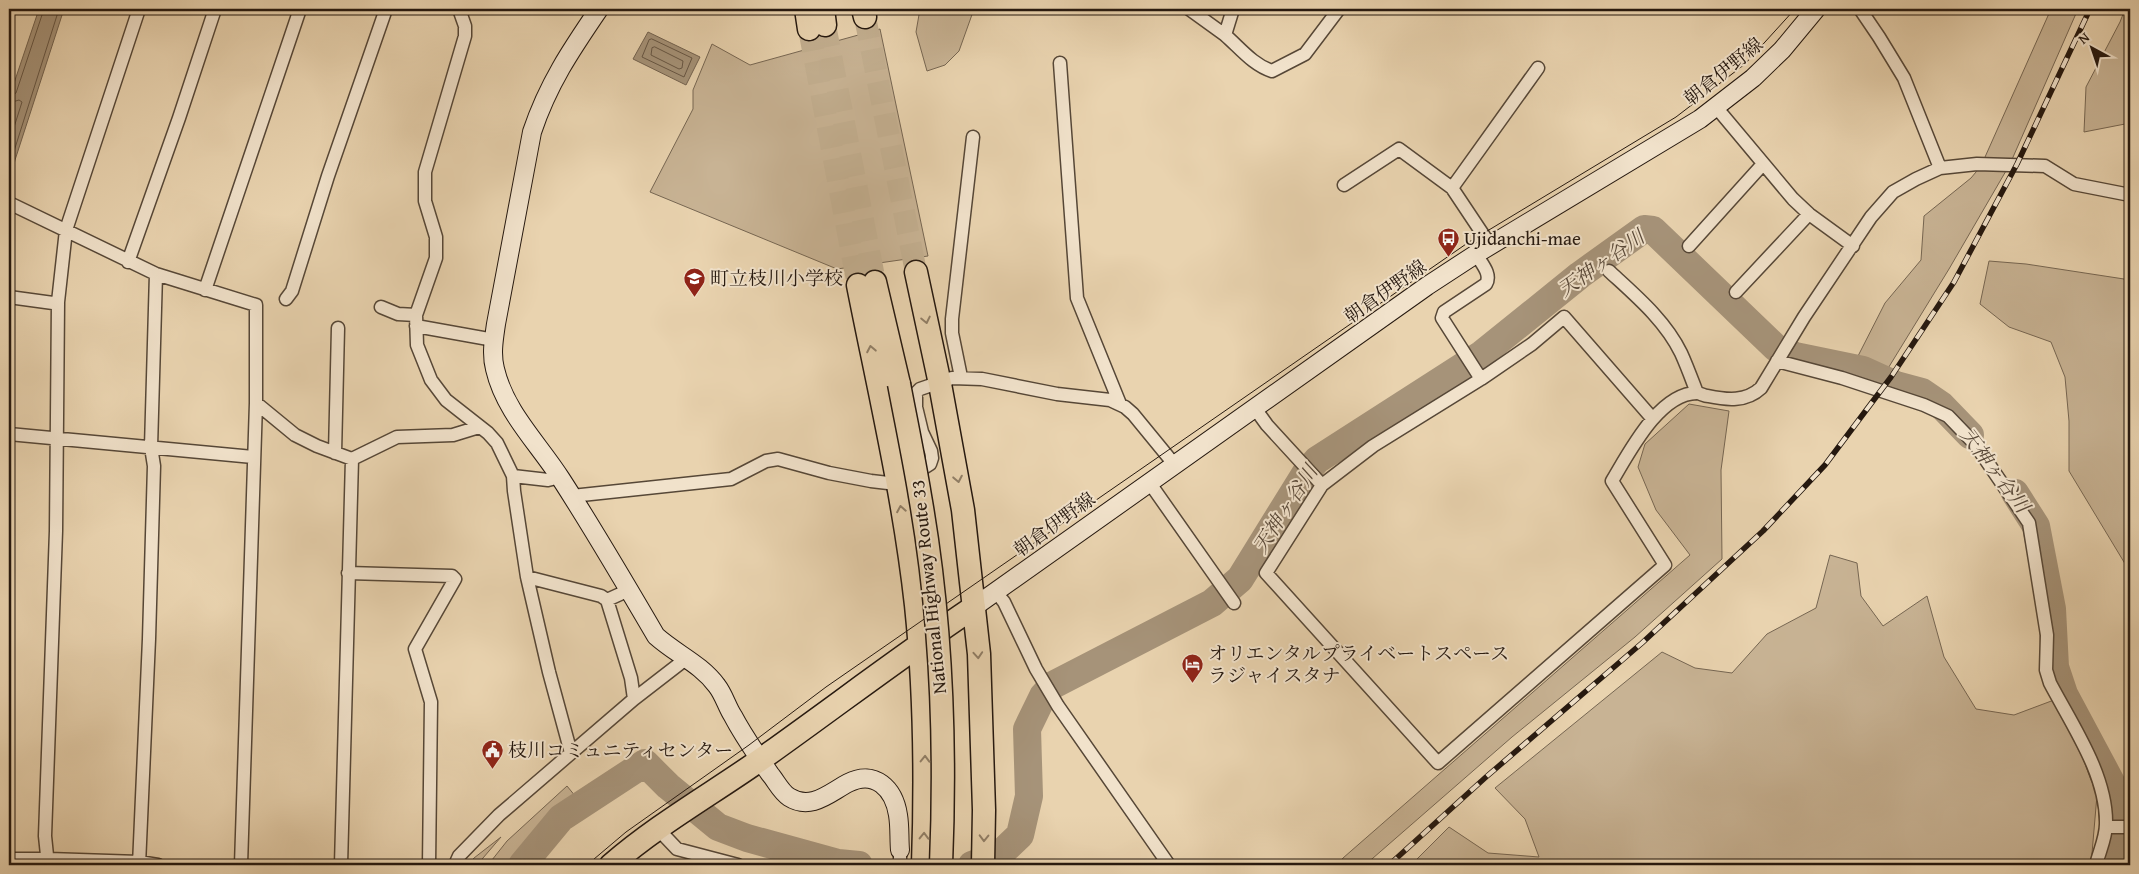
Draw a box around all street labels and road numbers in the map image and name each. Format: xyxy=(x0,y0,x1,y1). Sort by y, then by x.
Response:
street label: 朝倉伊野線 xyxy=(1677,30,1769,112)
street label: 朝倉伊野線 xyxy=(1338,252,1432,330)
street label: National Highway Route 33 xyxy=(903,479,953,695)
street label: 朝倉伊野線 xyxy=(1007,485,1101,563)

